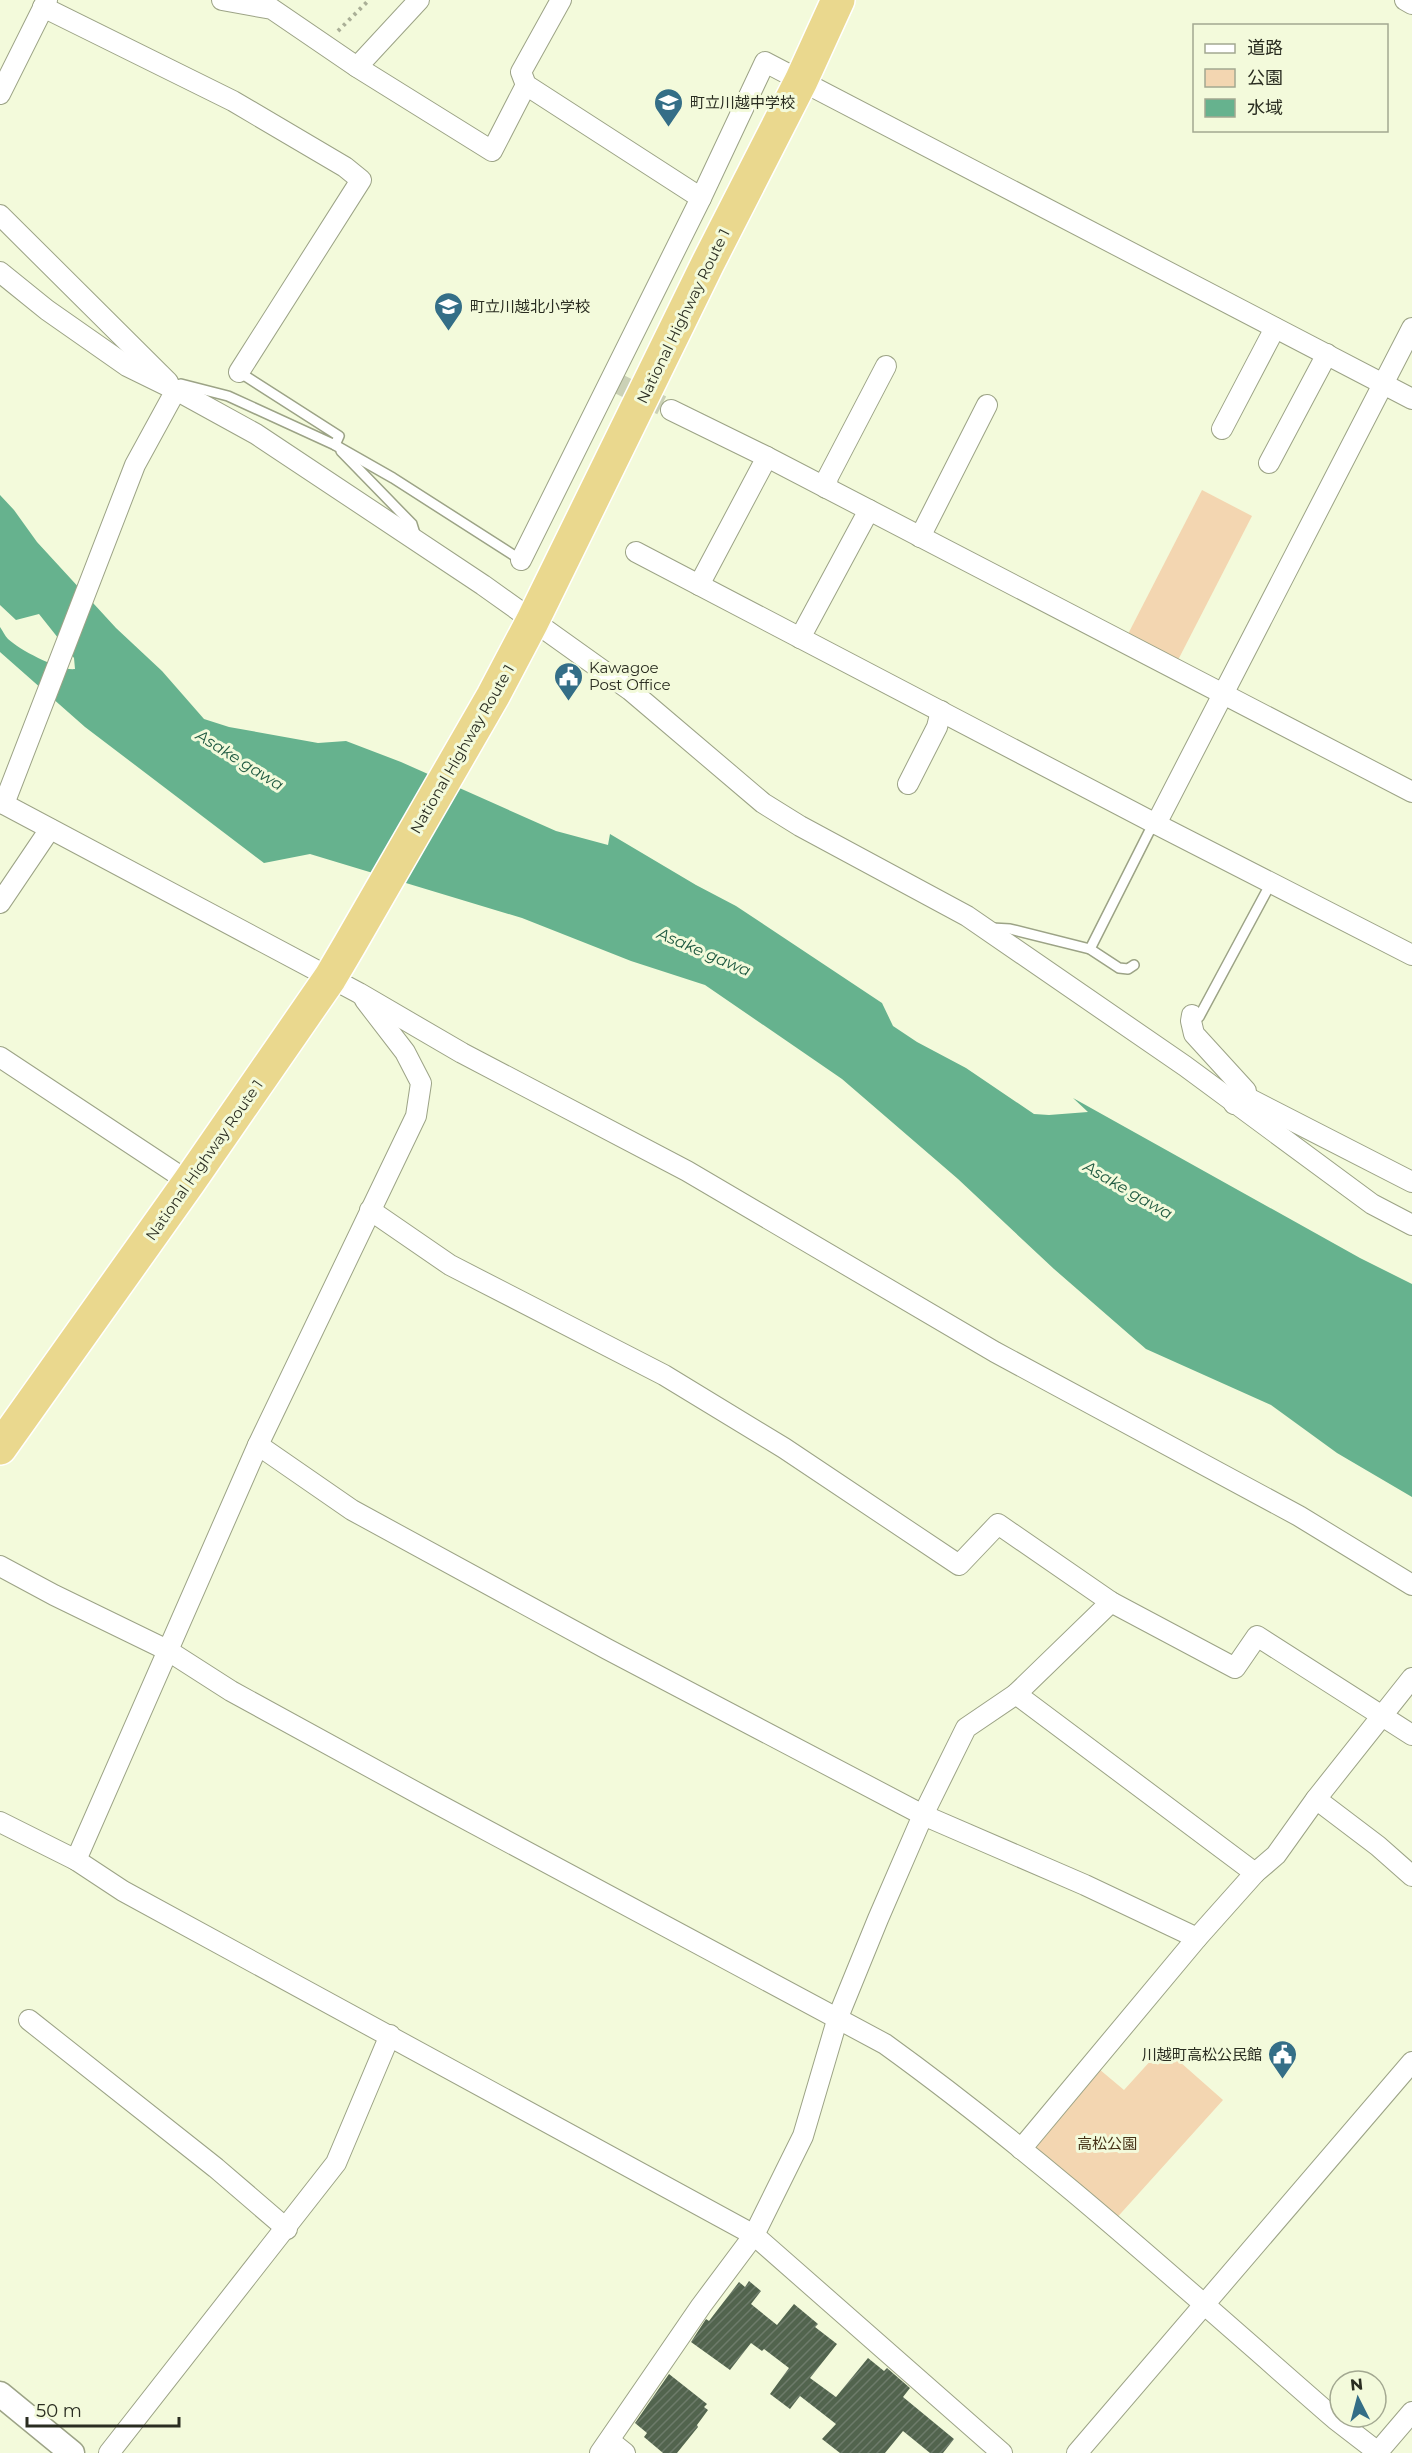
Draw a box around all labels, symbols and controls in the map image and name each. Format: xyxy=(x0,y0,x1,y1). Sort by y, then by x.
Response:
legend xyxy=(1193,24,1388,132)
text: 道路 xyxy=(1247,37,1283,59)
text: 公園 xyxy=(1247,67,1283,89)
school or university icon: 町立川越中学校 xyxy=(653,86,685,128)
place label: 町立川越中学校 xyxy=(690,93,795,112)
text: 水域 xyxy=(1247,97,1283,119)
street label: National Highway Route 1 xyxy=(632,226,734,406)
school or university icon: 町立川越北小学校 xyxy=(433,290,465,332)
place label: 町立川越北小学校 xyxy=(470,297,590,316)
place label: Kawagoe Post Office xyxy=(589,658,671,694)
public building icon: Kawagoe Post Office xyxy=(552,660,584,702)
street label: National Highway Route 1 xyxy=(406,661,518,837)
water label: Asake gawa xyxy=(192,725,287,795)
water label: Asake gawa xyxy=(654,923,754,980)
street label: National Highway Route 1 xyxy=(141,1076,267,1244)
water label: Asake gawa xyxy=(1079,1156,1176,1223)
public building icon: 川越町高松公民館 xyxy=(1267,2038,1299,2080)
place label: 川越町高松公民館 xyxy=(1142,2045,1262,2064)
park label: 高松公園 xyxy=(1077,2134,1137,2153)
north arrow xyxy=(1328,2369,1388,2429)
text: N xyxy=(1349,2374,1364,2395)
scale bar xyxy=(27,2390,178,2428)
text: 50 m xyxy=(36,2400,82,2422)

